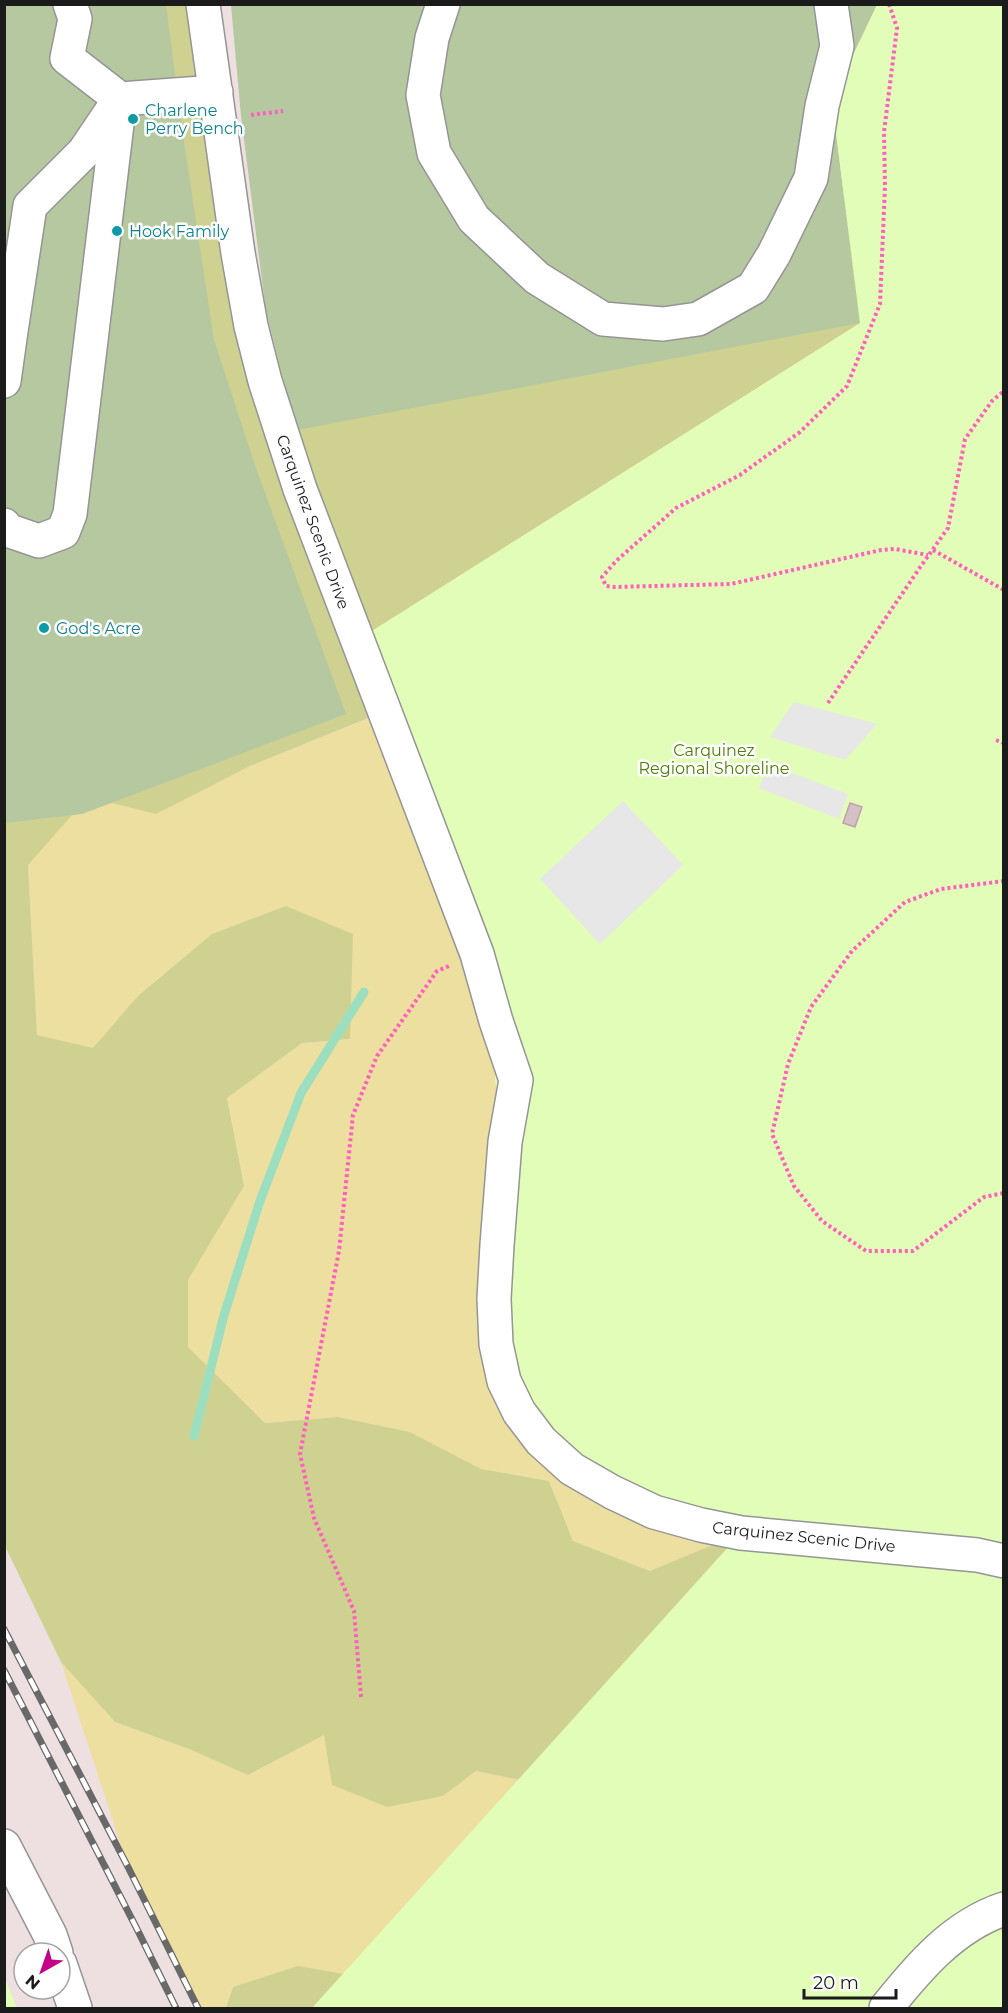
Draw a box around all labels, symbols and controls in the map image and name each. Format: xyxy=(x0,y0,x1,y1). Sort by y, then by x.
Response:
place label: Charlene Perry Bench xyxy=(145,101,244,138)
marker: Charlene Perry Bench xyxy=(126,112,140,126)
place label: Hook Family xyxy=(129,222,230,241)
marker: Hook Family xyxy=(110,224,124,238)
street label: Carquinez Scenic Drive xyxy=(273,432,353,612)
place label: God's Acre xyxy=(56,619,141,638)
marker: God's Acre xyxy=(37,621,51,635)
park label: Carquinez Regional Shoreline xyxy=(639,741,789,778)
street label: Carquinez Scenic Drive xyxy=(711,1518,897,1556)
north arrow xyxy=(12,1941,72,2001)
scale bar xyxy=(804,1962,896,2000)
text: N xyxy=(22,1971,44,1994)
text: 20 m xyxy=(813,1972,859,1994)

